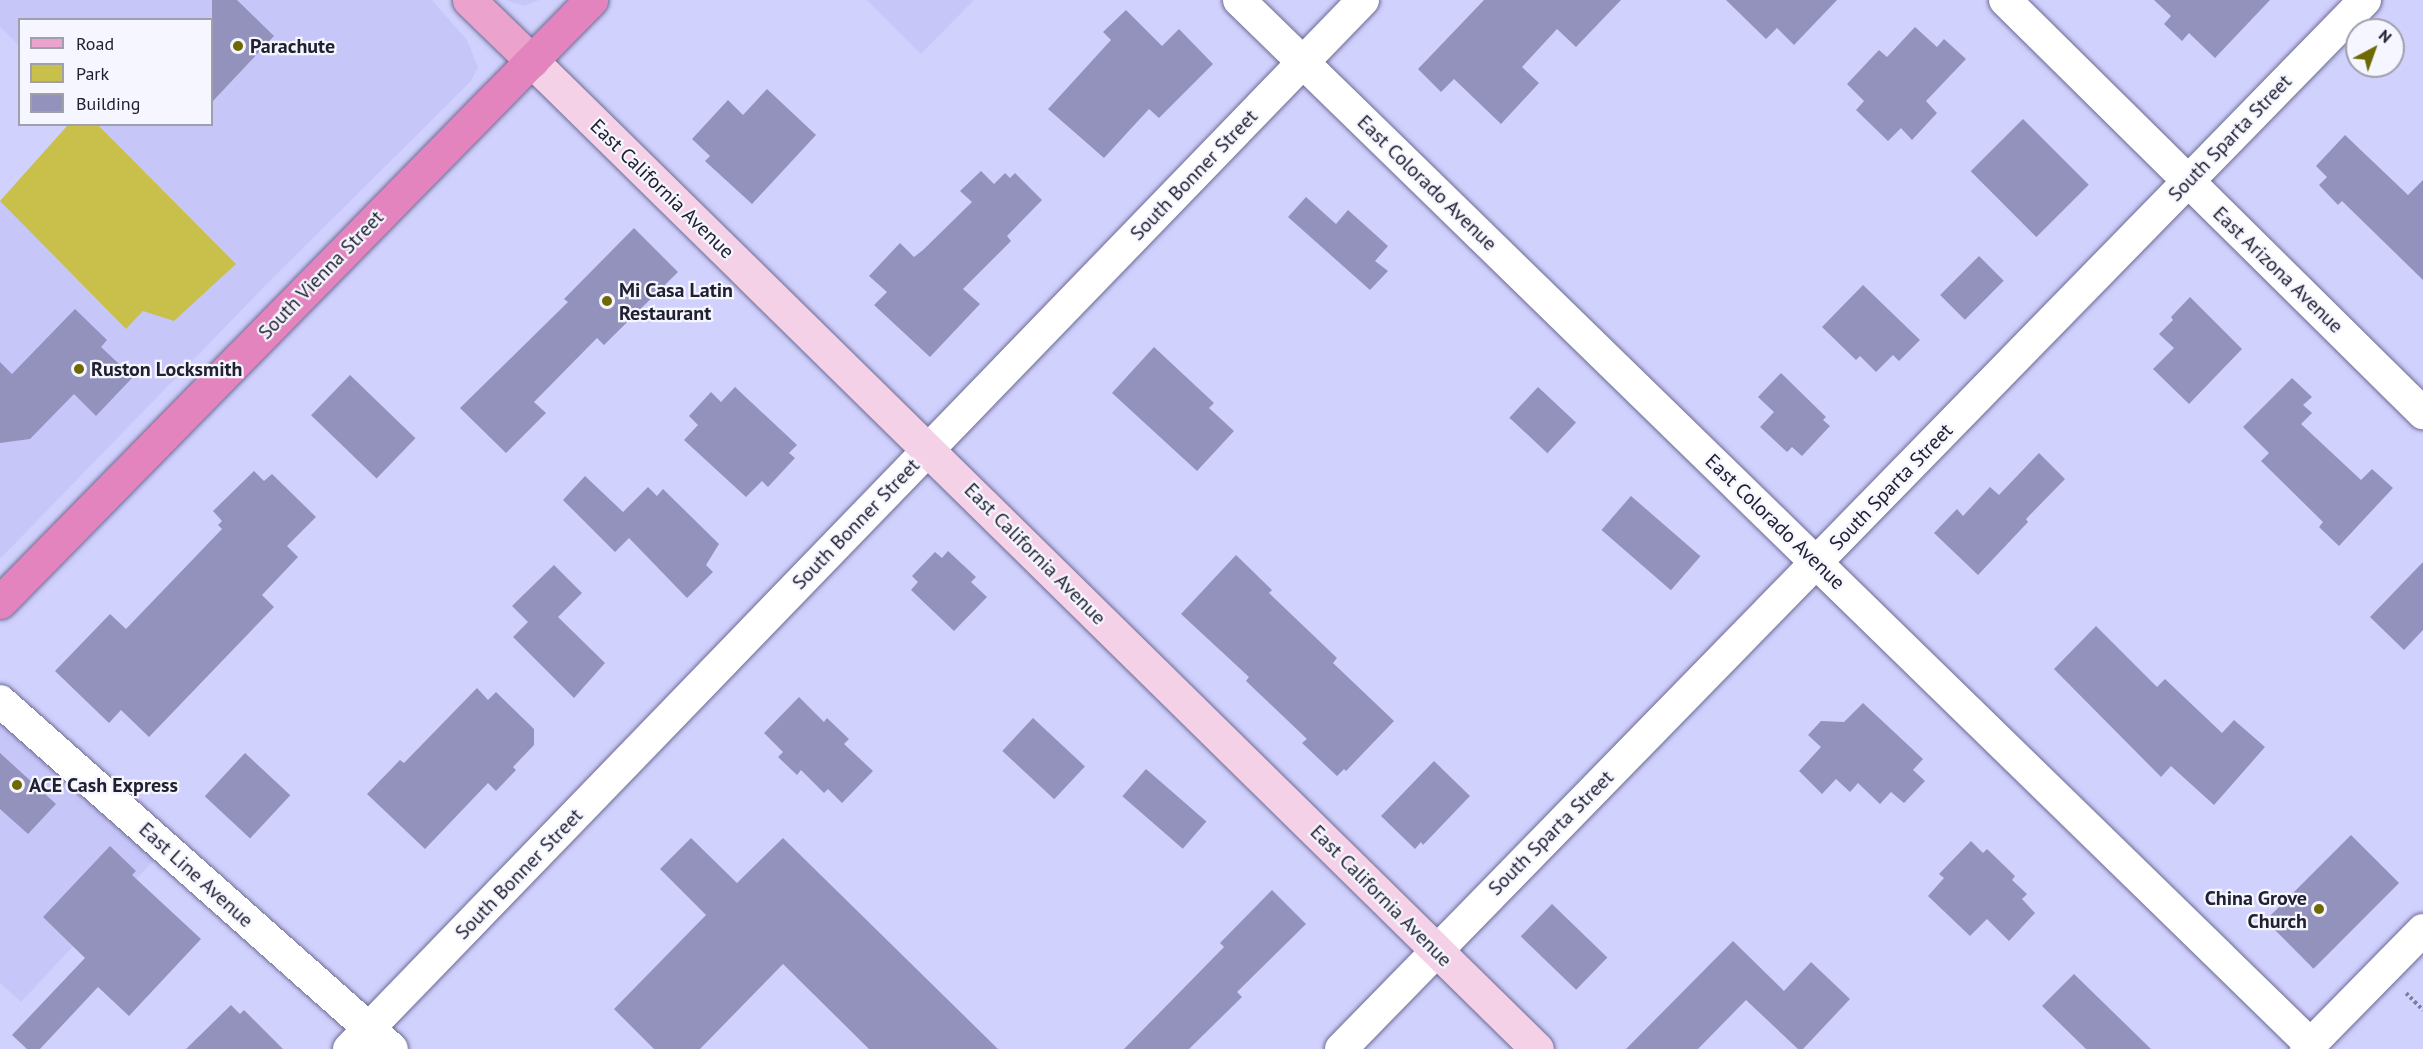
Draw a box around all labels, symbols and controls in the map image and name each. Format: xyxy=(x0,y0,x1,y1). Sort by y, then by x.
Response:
legend xyxy=(18,18,213,126)
north arrow xyxy=(2345,18,2405,78)
text: N xyxy=(2375,25,2396,47)
text: Road xyxy=(76,32,114,55)
place label: Parachute xyxy=(250,34,335,58)
marker: Parachute xyxy=(231,39,245,53)
text: Park xyxy=(76,62,109,85)
street label: South Sparta Street xyxy=(2163,70,2297,206)
text: Building xyxy=(76,92,140,115)
street label: South Bonner Street xyxy=(1125,104,1263,246)
street label: East Colorado Avenue xyxy=(1352,110,1502,256)
street label: East California Avenue xyxy=(585,114,739,264)
street label: East Arizona Avenue xyxy=(2207,201,2349,339)
street label: South Vienna Street xyxy=(253,205,389,345)
place label: Mi Casa Latin Restaurant xyxy=(619,278,733,325)
marker: Mi Casa Latin Restaurant xyxy=(600,294,614,308)
place label: Ruston Locksmith xyxy=(91,357,242,381)
marker: Ruston Locksmith xyxy=(72,362,86,376)
street label: South Sparta Street xyxy=(1824,419,1958,555)
street label: East Colorado Avenue xyxy=(1700,449,1850,595)
street label: South Bonner Street xyxy=(787,453,925,595)
street label: East California Avenue xyxy=(959,478,1111,630)
street label: South Sparta Street xyxy=(1483,765,1619,901)
place label: ACE Cash Express xyxy=(29,773,178,797)
marker: ACE Cash Express xyxy=(10,778,24,792)
street label: South Bonner Street xyxy=(450,803,588,945)
street label: East Line Avenue xyxy=(134,817,258,933)
street label: East California Avenue xyxy=(1305,820,1457,972)
place label: China Grove Church xyxy=(2204,886,2307,933)
marker: China Grove Church xyxy=(2312,902,2326,916)

